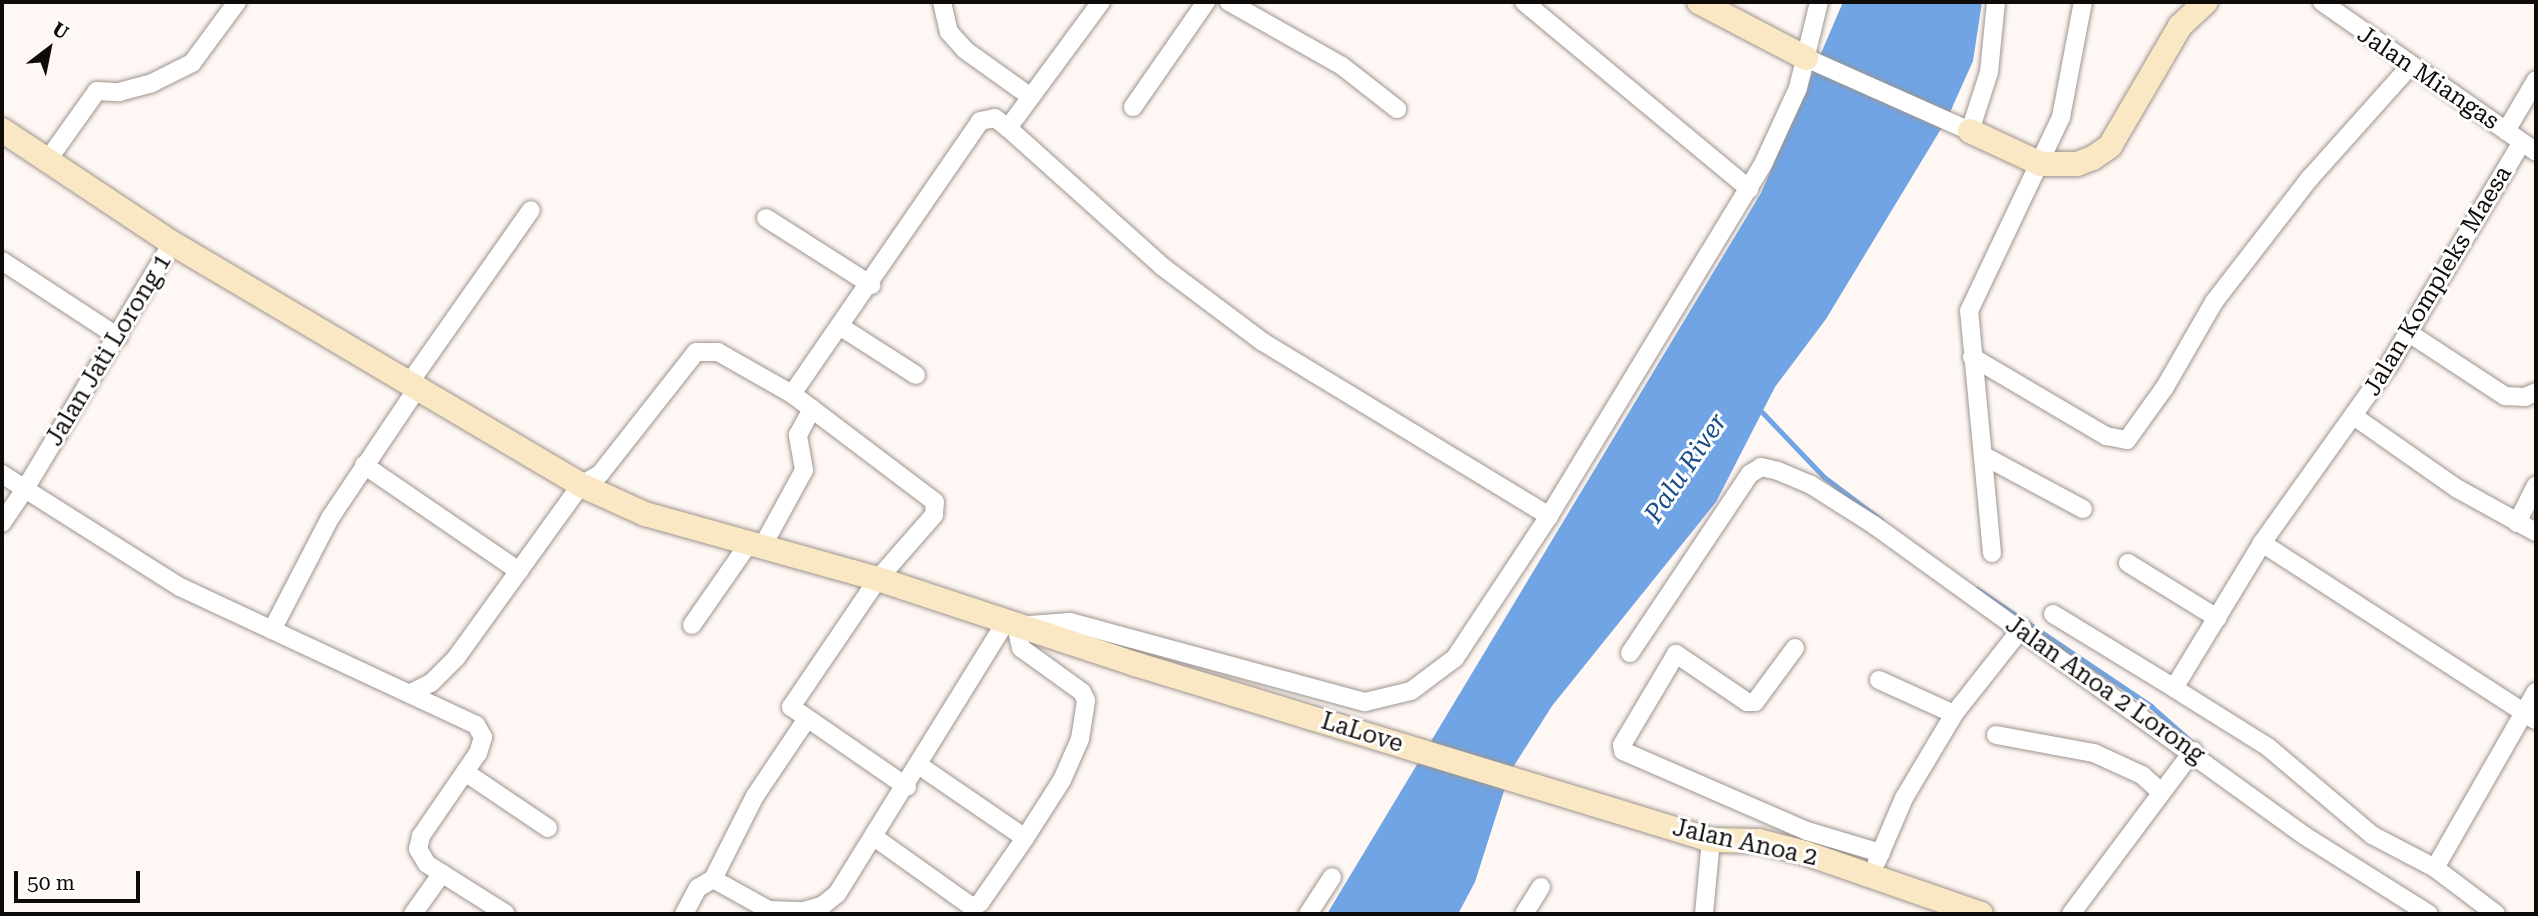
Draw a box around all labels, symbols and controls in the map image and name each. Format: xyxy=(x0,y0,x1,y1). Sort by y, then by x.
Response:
north arrow xyxy=(14,14,84,84)
text: U xyxy=(48,17,73,44)
street label: Jalan Miangas xyxy=(2352,20,2504,136)
street label: Jalan Kompleks Maesa xyxy=(2358,161,2518,401)
street label: Jalan Jati Lorong 1 xyxy=(40,249,178,451)
water label: Palu River xyxy=(1638,407,1734,529)
street label: Jalan Anoa 2 Lorong xyxy=(2000,610,2210,770)
street label: LaLove xyxy=(1318,707,1406,759)
street label: Jalan Anoa 2 xyxy=(1670,814,1820,872)
scale bar xyxy=(18,856,144,900)
text: 50 m xyxy=(27,871,75,895)

